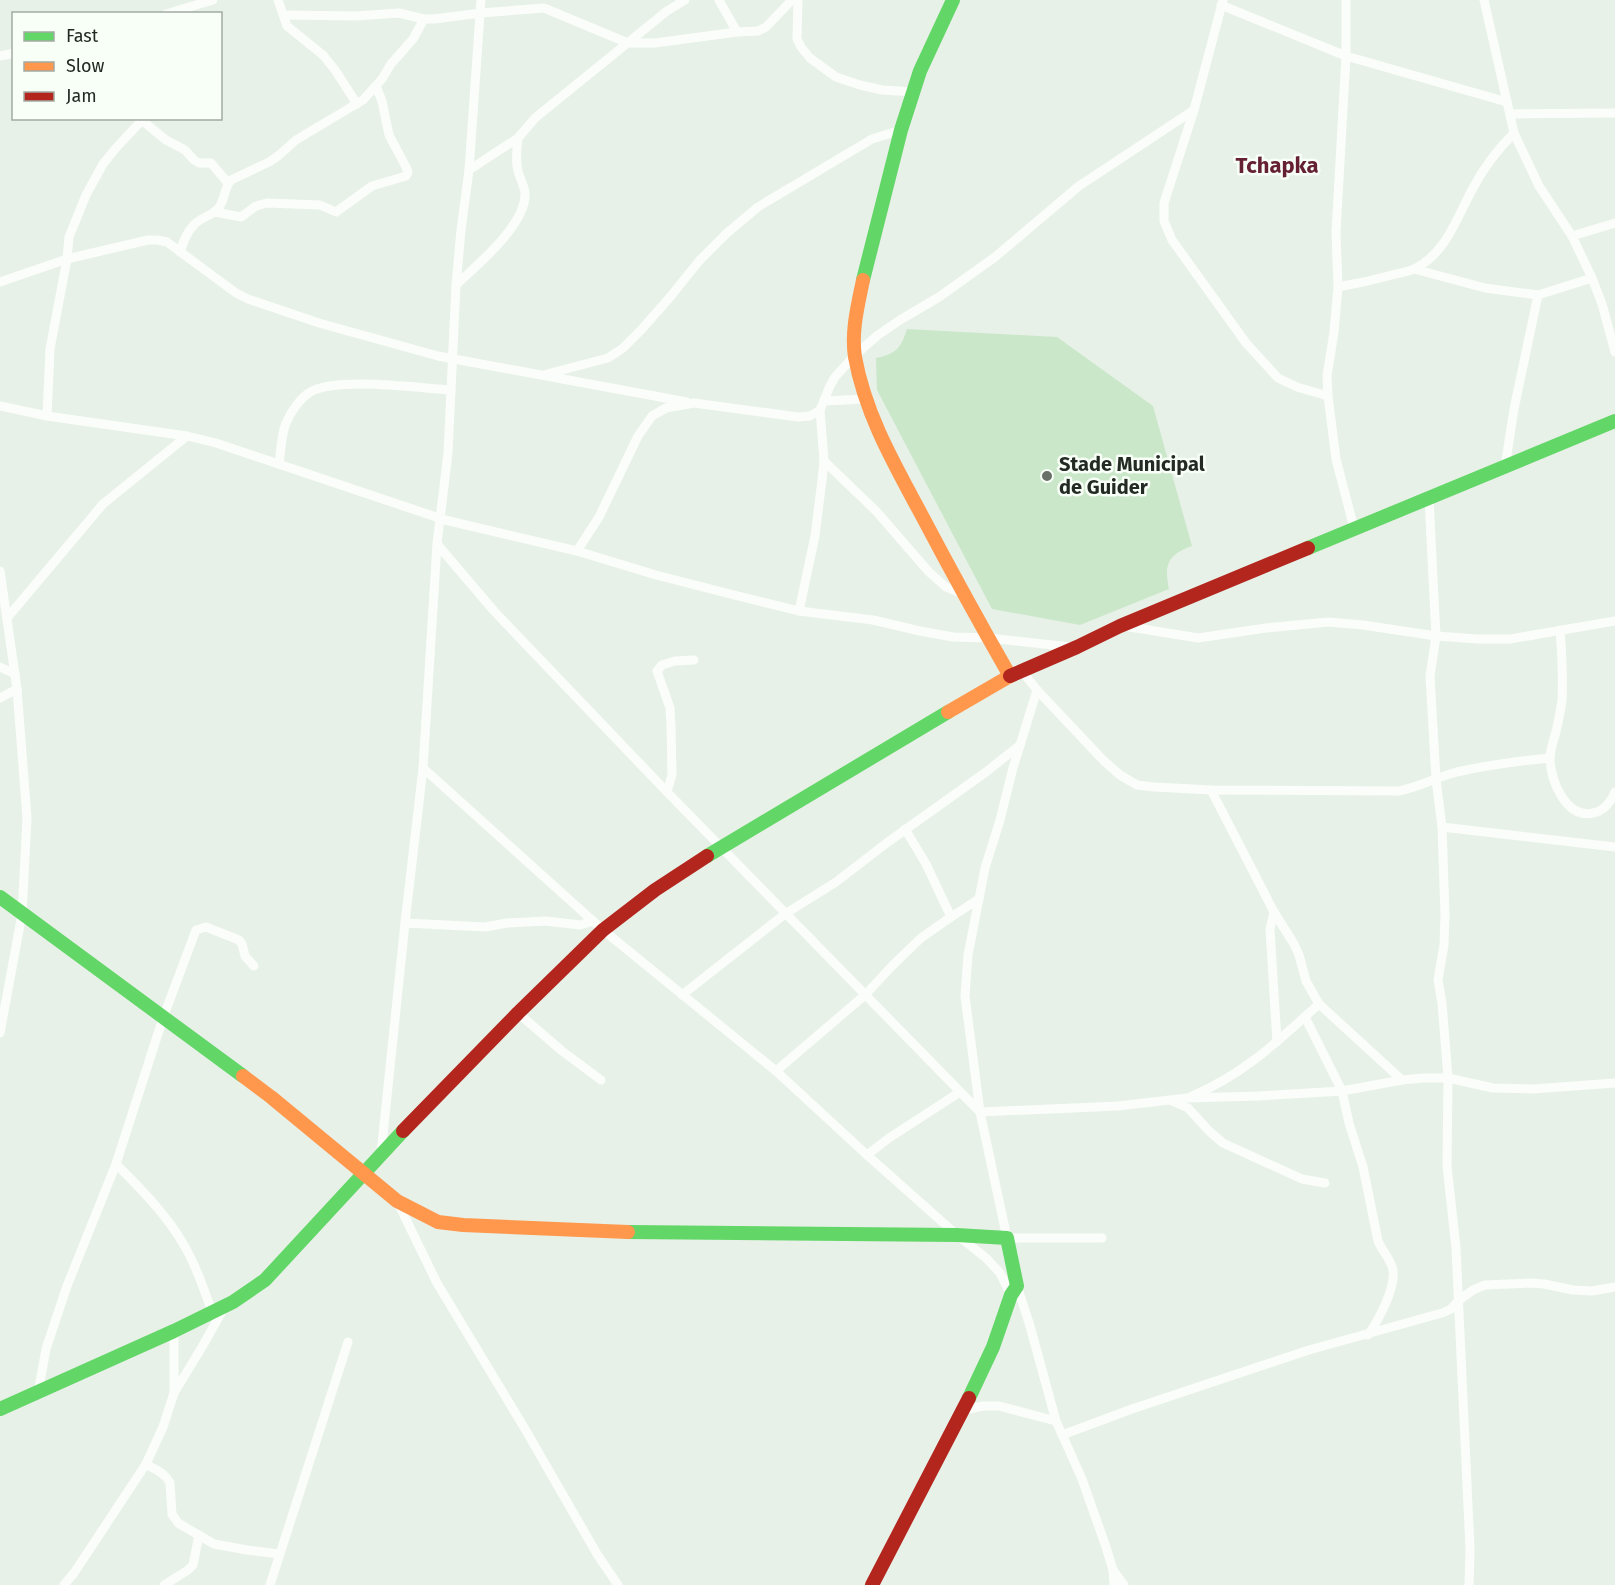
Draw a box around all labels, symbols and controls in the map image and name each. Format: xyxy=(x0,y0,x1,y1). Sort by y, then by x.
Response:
legend xyxy=(12,12,222,120)
text: Fast xyxy=(66,25,99,47)
text: Slow xyxy=(66,55,105,77)
text: Jam xyxy=(66,85,97,107)
district label: Tchapka xyxy=(1236,152,1318,179)
place label: Stade Municipal de Guider xyxy=(1059,452,1205,499)
marker: Stade Municipal de Guider xyxy=(1040,469,1054,483)

